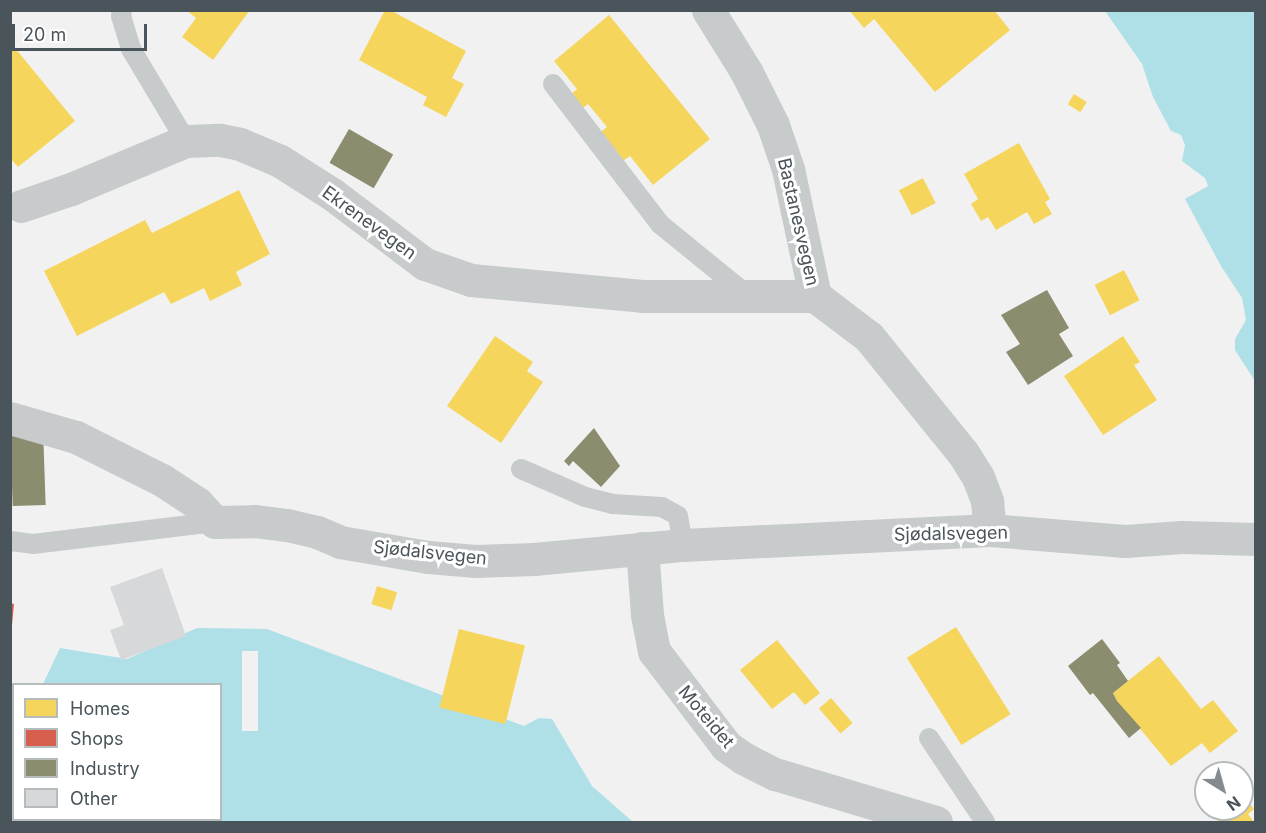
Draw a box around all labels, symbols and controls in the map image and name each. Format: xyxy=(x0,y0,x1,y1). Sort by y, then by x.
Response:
scale bar xyxy=(15,12,150,50)
text: 20 m xyxy=(23,24,66,45)
street label: Bastanesvegen xyxy=(773,156,823,288)
street label: Ekrenevegen xyxy=(318,182,420,264)
street label: Sjødalsvegen xyxy=(894,522,1008,546)
street label: Sjødalsvegen xyxy=(372,536,488,570)
street label: Moteidet xyxy=(674,681,738,753)
legend xyxy=(12,683,222,821)
text: Homes xyxy=(70,698,130,719)
text: Shops xyxy=(70,728,124,749)
text: Industry xyxy=(70,758,140,779)
north arrow xyxy=(1194,761,1254,821)
text: Other xyxy=(70,788,118,809)
text: N xyxy=(1223,792,1245,815)

